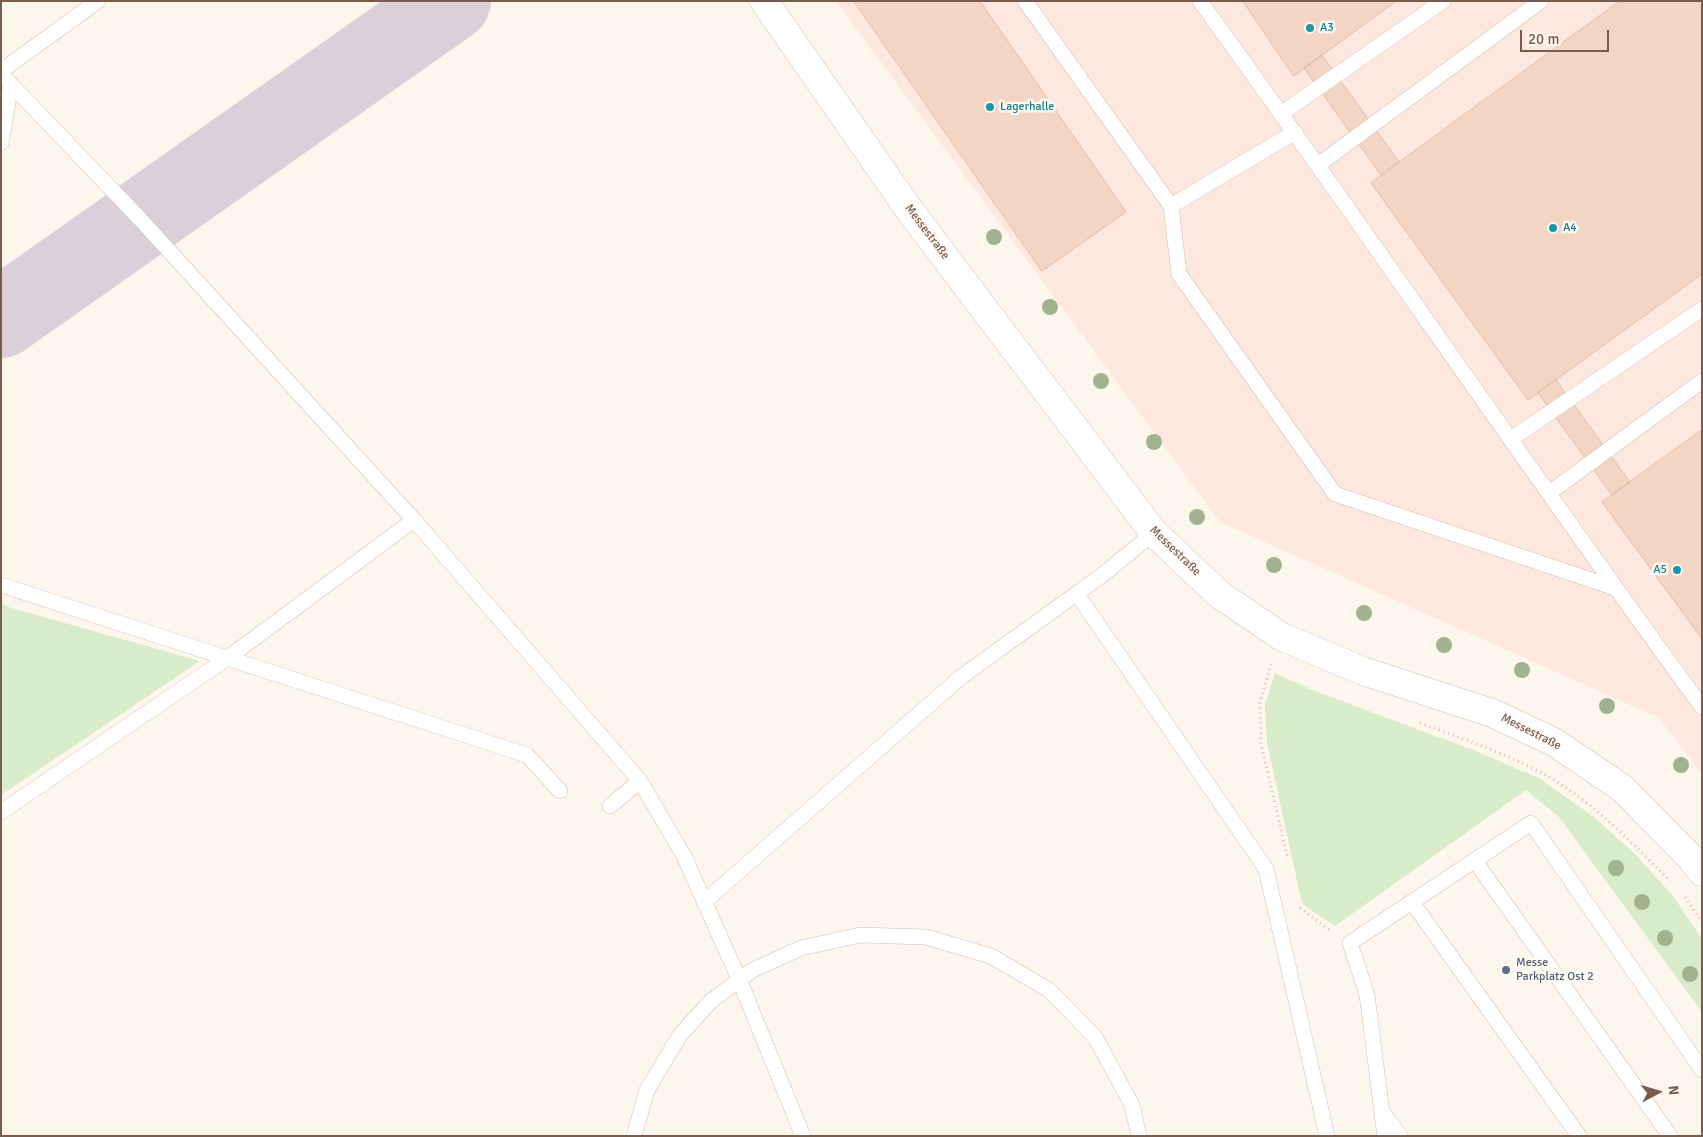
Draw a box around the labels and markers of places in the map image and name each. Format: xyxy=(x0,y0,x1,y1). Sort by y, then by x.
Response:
place label: A3 xyxy=(1320,21,1334,35)
marker: A3 xyxy=(1304,22,1316,34)
place label: Lagerhalle xyxy=(1000,100,1054,114)
marker: Lagerhalle xyxy=(984,101,996,113)
place label: A4 xyxy=(1563,221,1577,235)
marker: A4 xyxy=(1547,222,1559,234)
place label: A5 xyxy=(1653,563,1667,577)
marker: A5 xyxy=(1671,564,1683,576)
place label: Messe Parkplatz Ost 2 xyxy=(1516,956,1594,984)
marker: Messe Parkplatz Ost 2 xyxy=(1500,964,1512,976)

